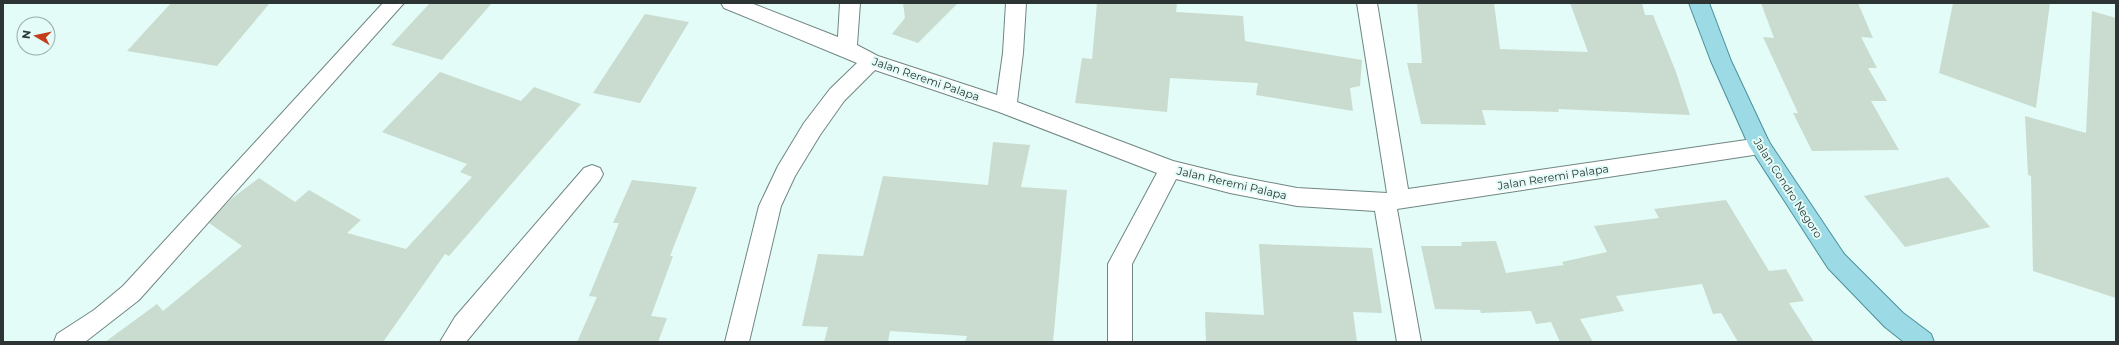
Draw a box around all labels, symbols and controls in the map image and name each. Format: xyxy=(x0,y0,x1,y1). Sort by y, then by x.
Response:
north arrow xyxy=(16,16,56,56)
text: N xyxy=(19,29,34,40)
street label: Jalan Reremi Palapa xyxy=(870,54,981,104)
street label: Jalan Condro Negoro xyxy=(1750,135,1826,241)
street label: Jalan Reremi Palapa xyxy=(1495,161,1610,193)
street label: Jalan Reremi Palapa xyxy=(1175,163,1288,202)

